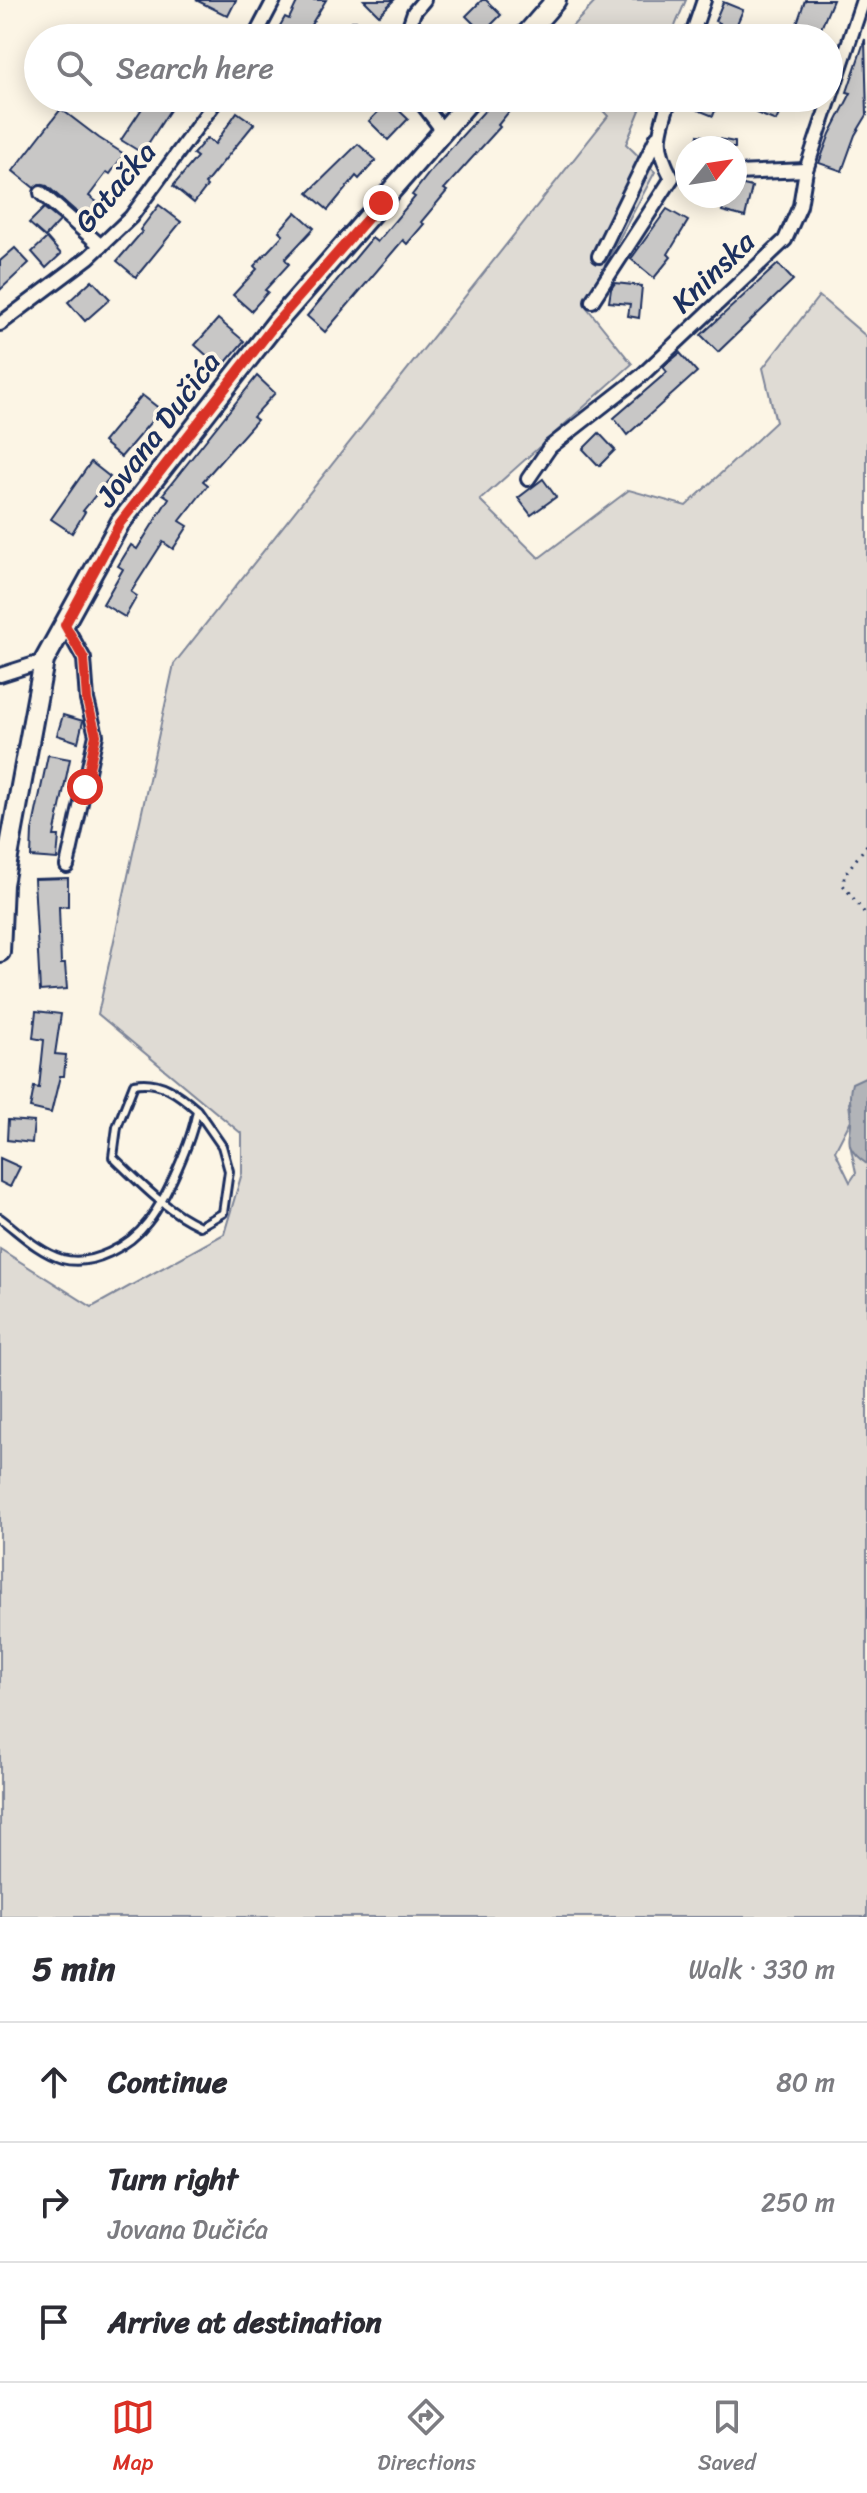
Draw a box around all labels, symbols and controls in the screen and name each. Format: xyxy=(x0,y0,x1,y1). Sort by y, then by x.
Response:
search box xyxy=(24,24,843,112)
text: Search here xyxy=(116,41,274,95)
icon: search xyxy=(52,46,96,90)
street label: Gatačka xyxy=(60,128,170,246)
north arrow xyxy=(675,136,747,208)
route end xyxy=(363,185,399,221)
street label: Kninska xyxy=(658,216,769,327)
street label: Jovana Dučića xyxy=(80,339,235,520)
route start xyxy=(67,769,103,805)
text: 5 min xyxy=(32,1939,115,1999)
text: Walk · 330 m xyxy=(688,1946,835,1992)
text: Continue xyxy=(108,2055,227,2109)
text: 80 m xyxy=(776,2059,835,2105)
icon: ahead xyxy=(32,2060,76,2104)
text: Turn right xyxy=(108,2152,238,2206)
text: 250 m xyxy=(761,2179,835,2225)
icon: right xyxy=(32,2180,76,2224)
text: Jovana Dučića xyxy=(108,2206,268,2252)
text: Arrive at destination xyxy=(108,2295,382,2349)
icon: arrive xyxy=(32,2300,76,2344)
tab: Map xyxy=(111,2395,155,2482)
tab: Directions xyxy=(377,2395,476,2482)
tab: Saved xyxy=(698,2395,756,2482)

